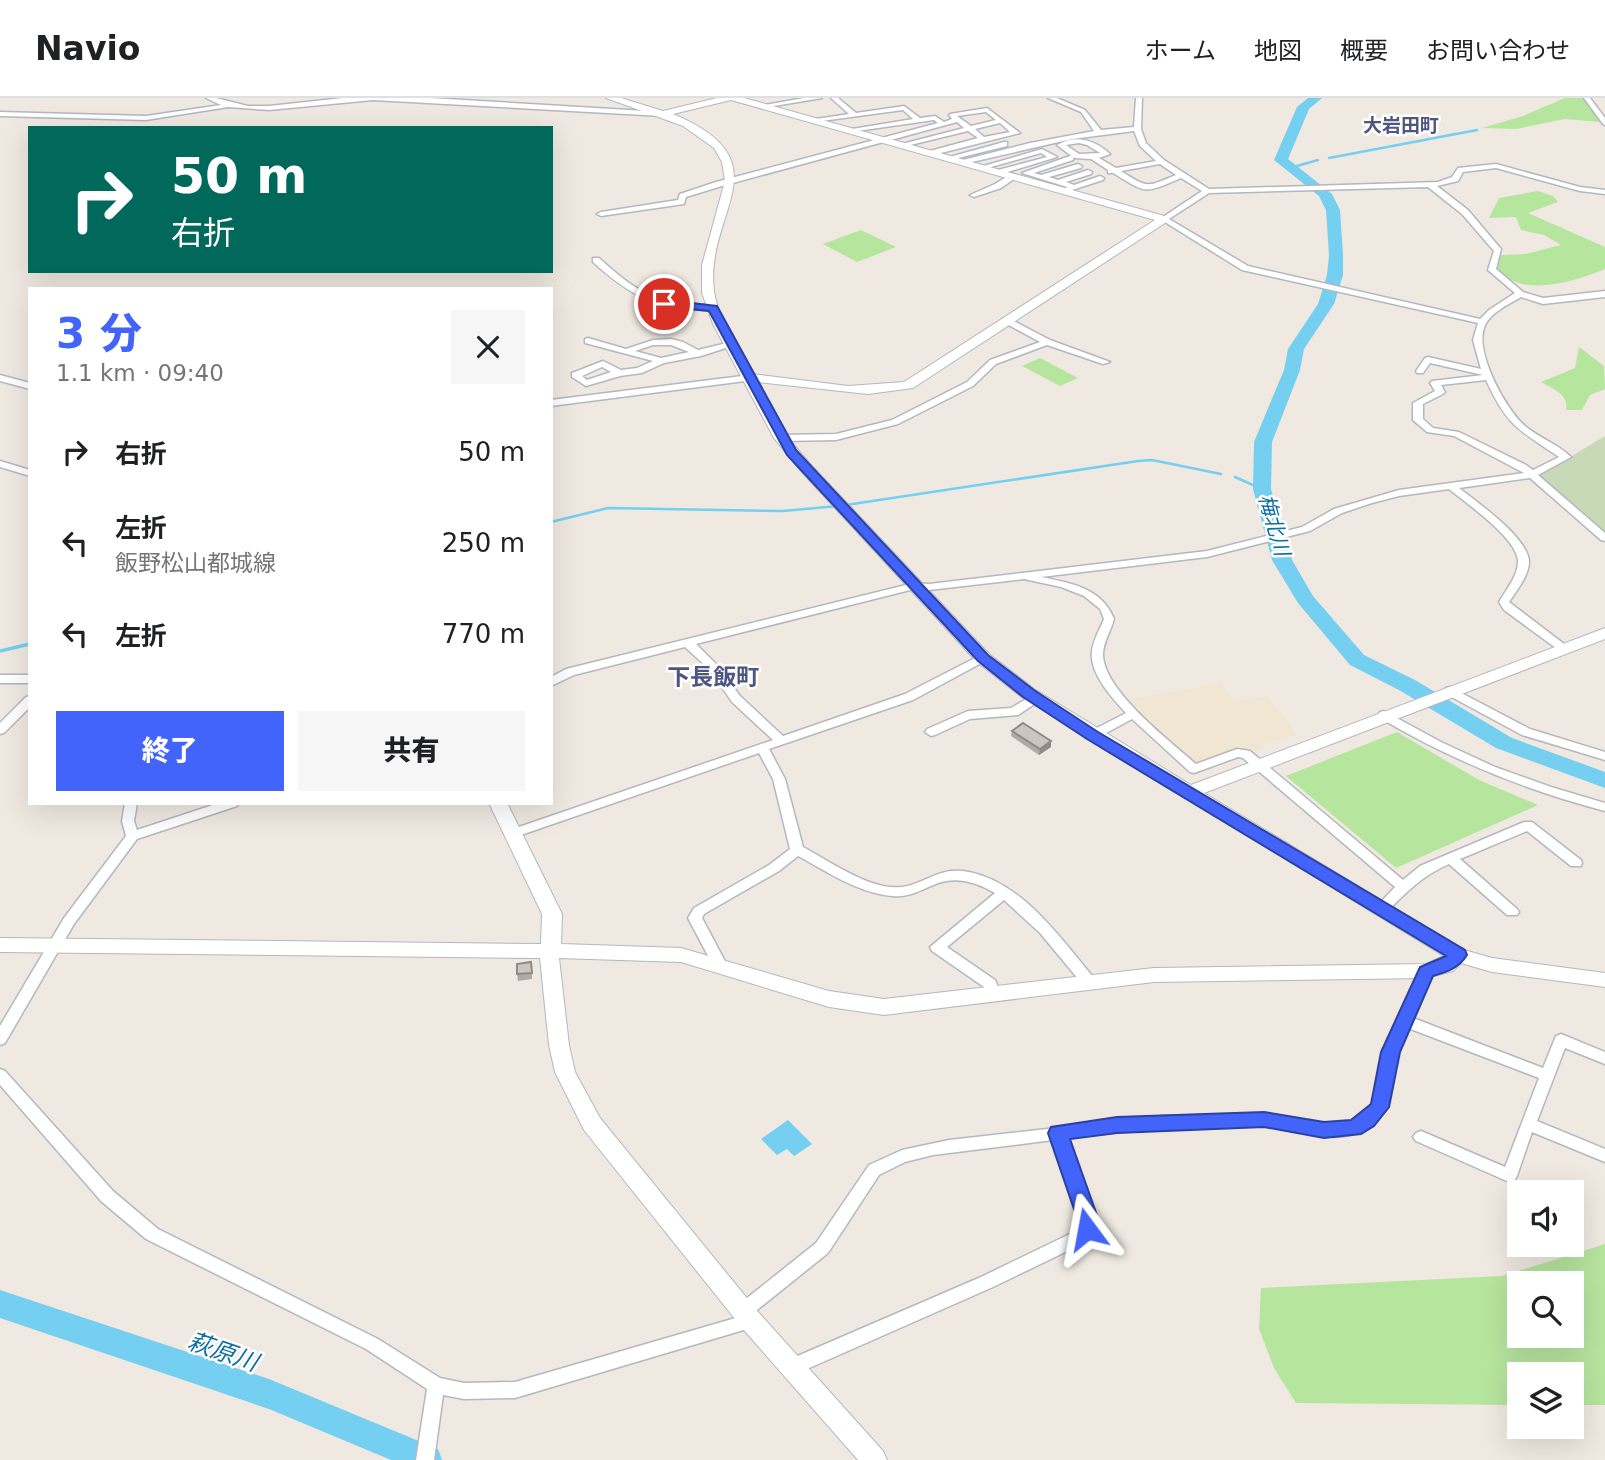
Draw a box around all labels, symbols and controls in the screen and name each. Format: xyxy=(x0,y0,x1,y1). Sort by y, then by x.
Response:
text: Navio xyxy=(35,29,140,68)
text: ホーム xyxy=(1145,37,1216,65)
text: 地図 xyxy=(1254,37,1302,65)
text: 概要 xyxy=(1340,37,1388,65)
text: お問い合わせ xyxy=(1426,37,1570,65)
district label: 大岩田町 xyxy=(1363,114,1439,136)
text: 50 m xyxy=(171,148,307,205)
icon: right xyxy=(56,154,147,245)
text: 右折 xyxy=(171,214,235,252)
pin xyxy=(634,274,694,334)
icon: arrive xyxy=(645,285,683,323)
text: 3 分 xyxy=(56,309,142,358)
button: close xyxy=(451,310,525,384)
text: 1.1 km · 09:40 xyxy=(56,360,224,386)
icon: right xyxy=(56,433,94,471)
text: 50 m xyxy=(458,437,525,467)
text: 右折 xyxy=(115,439,167,469)
water label: 梅北川 xyxy=(1254,491,1295,561)
text: 左折 xyxy=(115,513,167,543)
icon: left xyxy=(56,524,94,562)
text: 250 m xyxy=(442,528,525,558)
text: 飯野松山都城線 xyxy=(115,550,276,576)
icon: left xyxy=(56,615,94,653)
text: 770 m xyxy=(442,619,525,649)
text: 左折 xyxy=(115,621,167,651)
district label: 下長飯町 xyxy=(667,664,759,690)
button: 終了 xyxy=(56,711,284,791)
button: 共有 xyxy=(298,711,525,791)
map controls xyxy=(1507,1180,1584,1439)
button: sound xyxy=(1507,1180,1584,1257)
position arrow xyxy=(1050,1192,1124,1266)
button: search xyxy=(1507,1271,1584,1348)
water label: 萩原川 xyxy=(184,1327,264,1378)
button: layers xyxy=(1507,1362,1584,1439)

